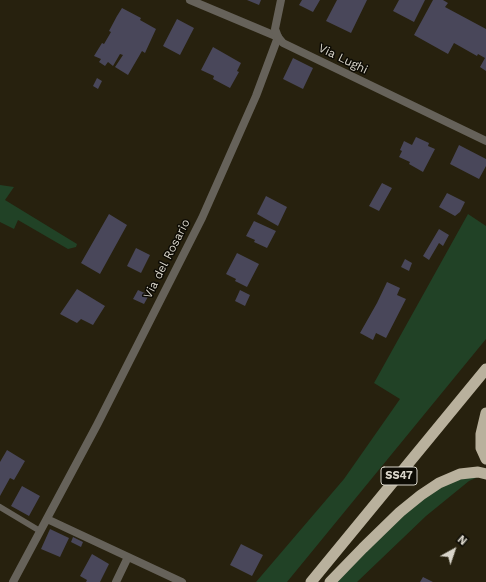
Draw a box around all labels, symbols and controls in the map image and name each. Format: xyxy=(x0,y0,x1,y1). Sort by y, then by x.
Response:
street label: Via Lughi xyxy=(316,41,370,77)
street label: Via del Rosario xyxy=(141,217,193,301)
road number: SS47 xyxy=(381,467,417,485)
north arrow xyxy=(434,530,474,570)
text: N xyxy=(455,533,469,548)

